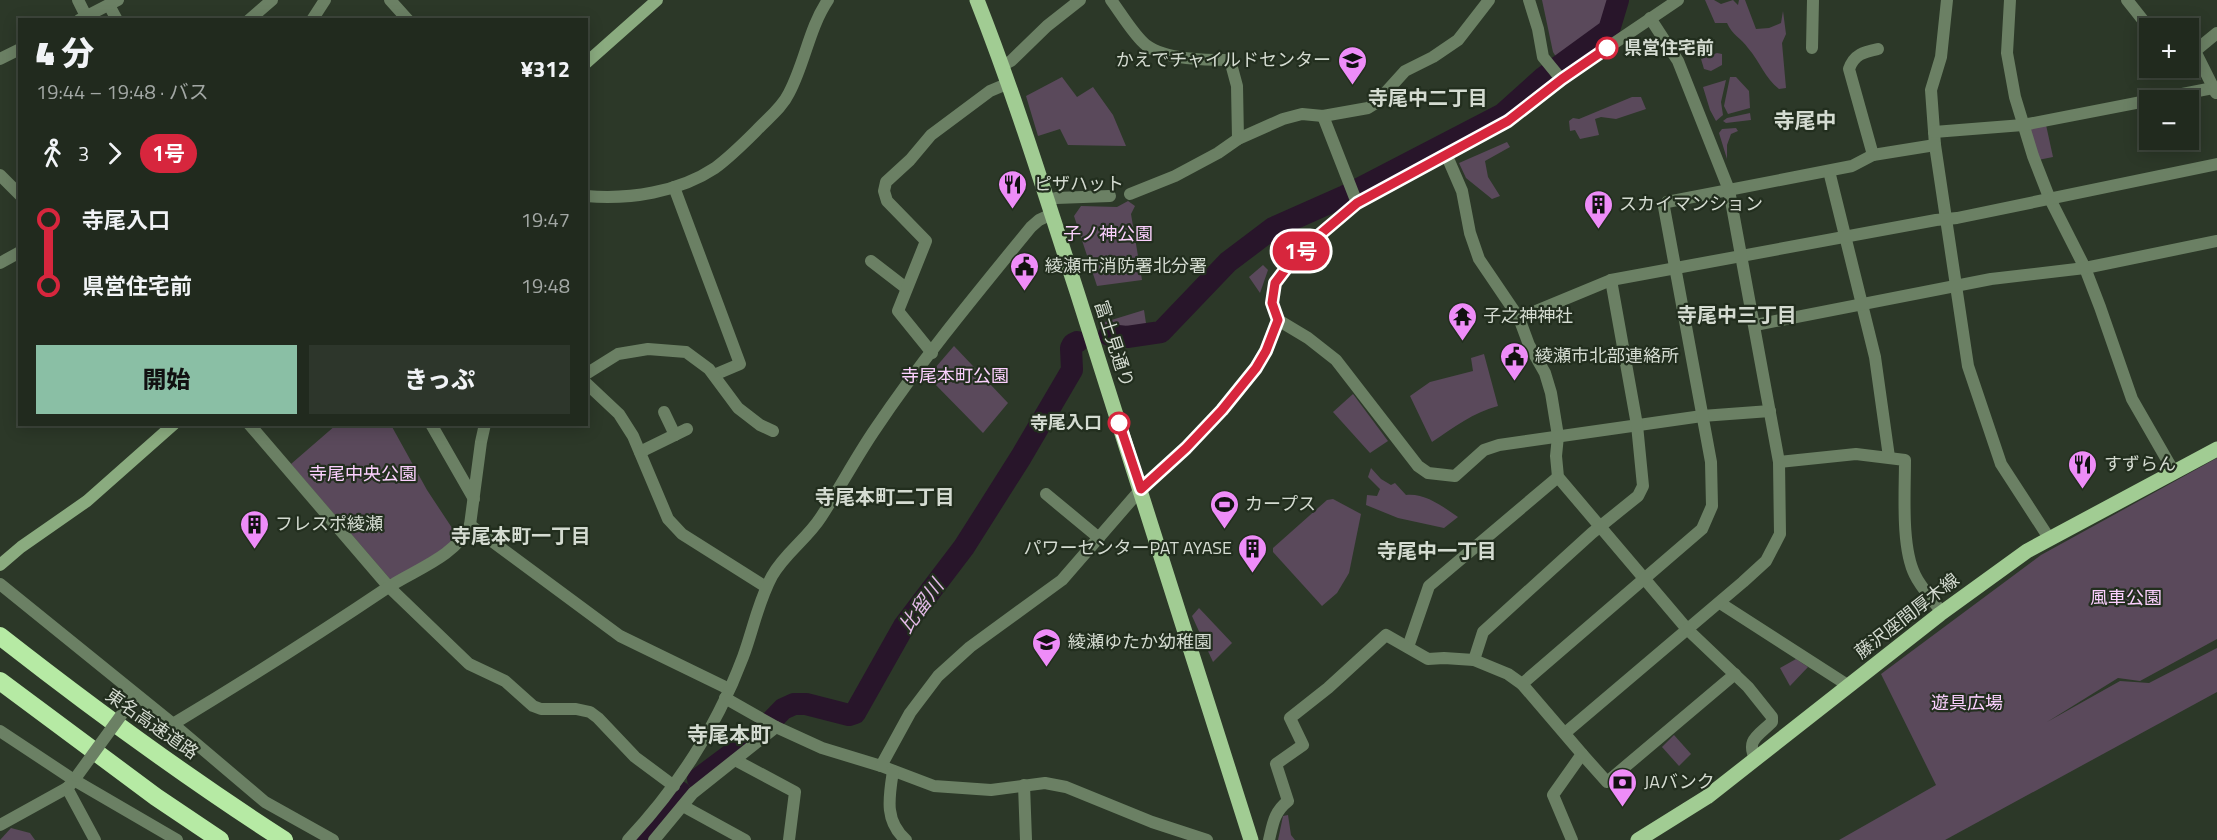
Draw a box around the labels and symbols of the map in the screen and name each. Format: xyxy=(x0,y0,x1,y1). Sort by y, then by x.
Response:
place label: 県営住宅前 xyxy=(1624,34,1714,61)
marker: 県営住宅前 xyxy=(1596,37,1618,59)
school or university icon: かえでチャイルドセンター xyxy=(1336,44,1368,86)
place label: かえでチャイルドセンター xyxy=(1116,46,1331,73)
district label: 寺尾中二丁目 xyxy=(1368,82,1488,113)
district label: 寺尾中 xyxy=(1774,104,1837,136)
restaurant icon: ピザハット xyxy=(997,168,1029,210)
place label: ピザハット xyxy=(1034,170,1124,197)
building icon: スカイマンション xyxy=(1582,188,1614,230)
place label: スカイマンション xyxy=(1619,190,1763,217)
park label: 子ノ神公園 xyxy=(1063,220,1153,247)
line badge: 1号 xyxy=(1274,232,1328,270)
public building icon: 綾瀬市消防署北分署 xyxy=(1008,250,1040,292)
place label: 綾瀬市消防署北分署 xyxy=(1045,252,1207,279)
street label: 富士見通り xyxy=(1088,297,1141,391)
district label: 寺尾中三丁目 xyxy=(1677,299,1797,330)
temple icon: 子之神神社 xyxy=(1446,300,1478,342)
place label: 子之神神社 xyxy=(1483,302,1573,329)
public building icon: 綾瀬市北部連絡所 xyxy=(1498,340,1530,382)
place label: 綾瀬市北部連絡所 xyxy=(1535,342,1679,369)
park label: 寺尾本町公園 xyxy=(901,362,1009,389)
place label: 寺尾入口 xyxy=(1030,409,1102,436)
marker: 寺尾入口 xyxy=(1108,412,1130,434)
restaurant icon: すずらん xyxy=(2067,448,2099,490)
place label: すずらん xyxy=(2104,450,2176,477)
park label: 寺尾中央公園 xyxy=(309,460,417,487)
district label: 寺尾本町二丁目 xyxy=(815,481,955,512)
sports icon: カープス xyxy=(1208,488,1240,530)
place label: カープス xyxy=(1245,490,1316,517)
building icon: フレスポ綾瀬 xyxy=(238,508,270,550)
place label: フレスポ綾瀬 xyxy=(275,510,383,537)
district label: 寺尾本町一丁目 xyxy=(451,520,591,551)
building icon: パワーセンターPAT AYASE xyxy=(1237,532,1269,574)
place label: パワーセンターPAT AYASE xyxy=(1024,534,1232,561)
district label: 寺尾中一丁目 xyxy=(1377,535,1497,566)
street label: 藤沢座間厚木線 xyxy=(1849,566,1965,665)
water label: 比留川 xyxy=(890,571,952,639)
park label: 風車公園 xyxy=(2090,584,2162,611)
school or university icon: 綾瀬ゆたか幼稚園 xyxy=(1031,626,1063,668)
place label: 綾瀬ゆたか幼稚園 xyxy=(1068,628,1212,655)
street label: 東名高速道路 xyxy=(100,682,204,766)
park label: 遊具広場 xyxy=(1931,689,2003,716)
district label: 寺尾本町 xyxy=(687,718,771,750)
bank icon: JAバンク xyxy=(1607,766,1639,808)
place label: JAバンク xyxy=(1644,768,1715,795)

